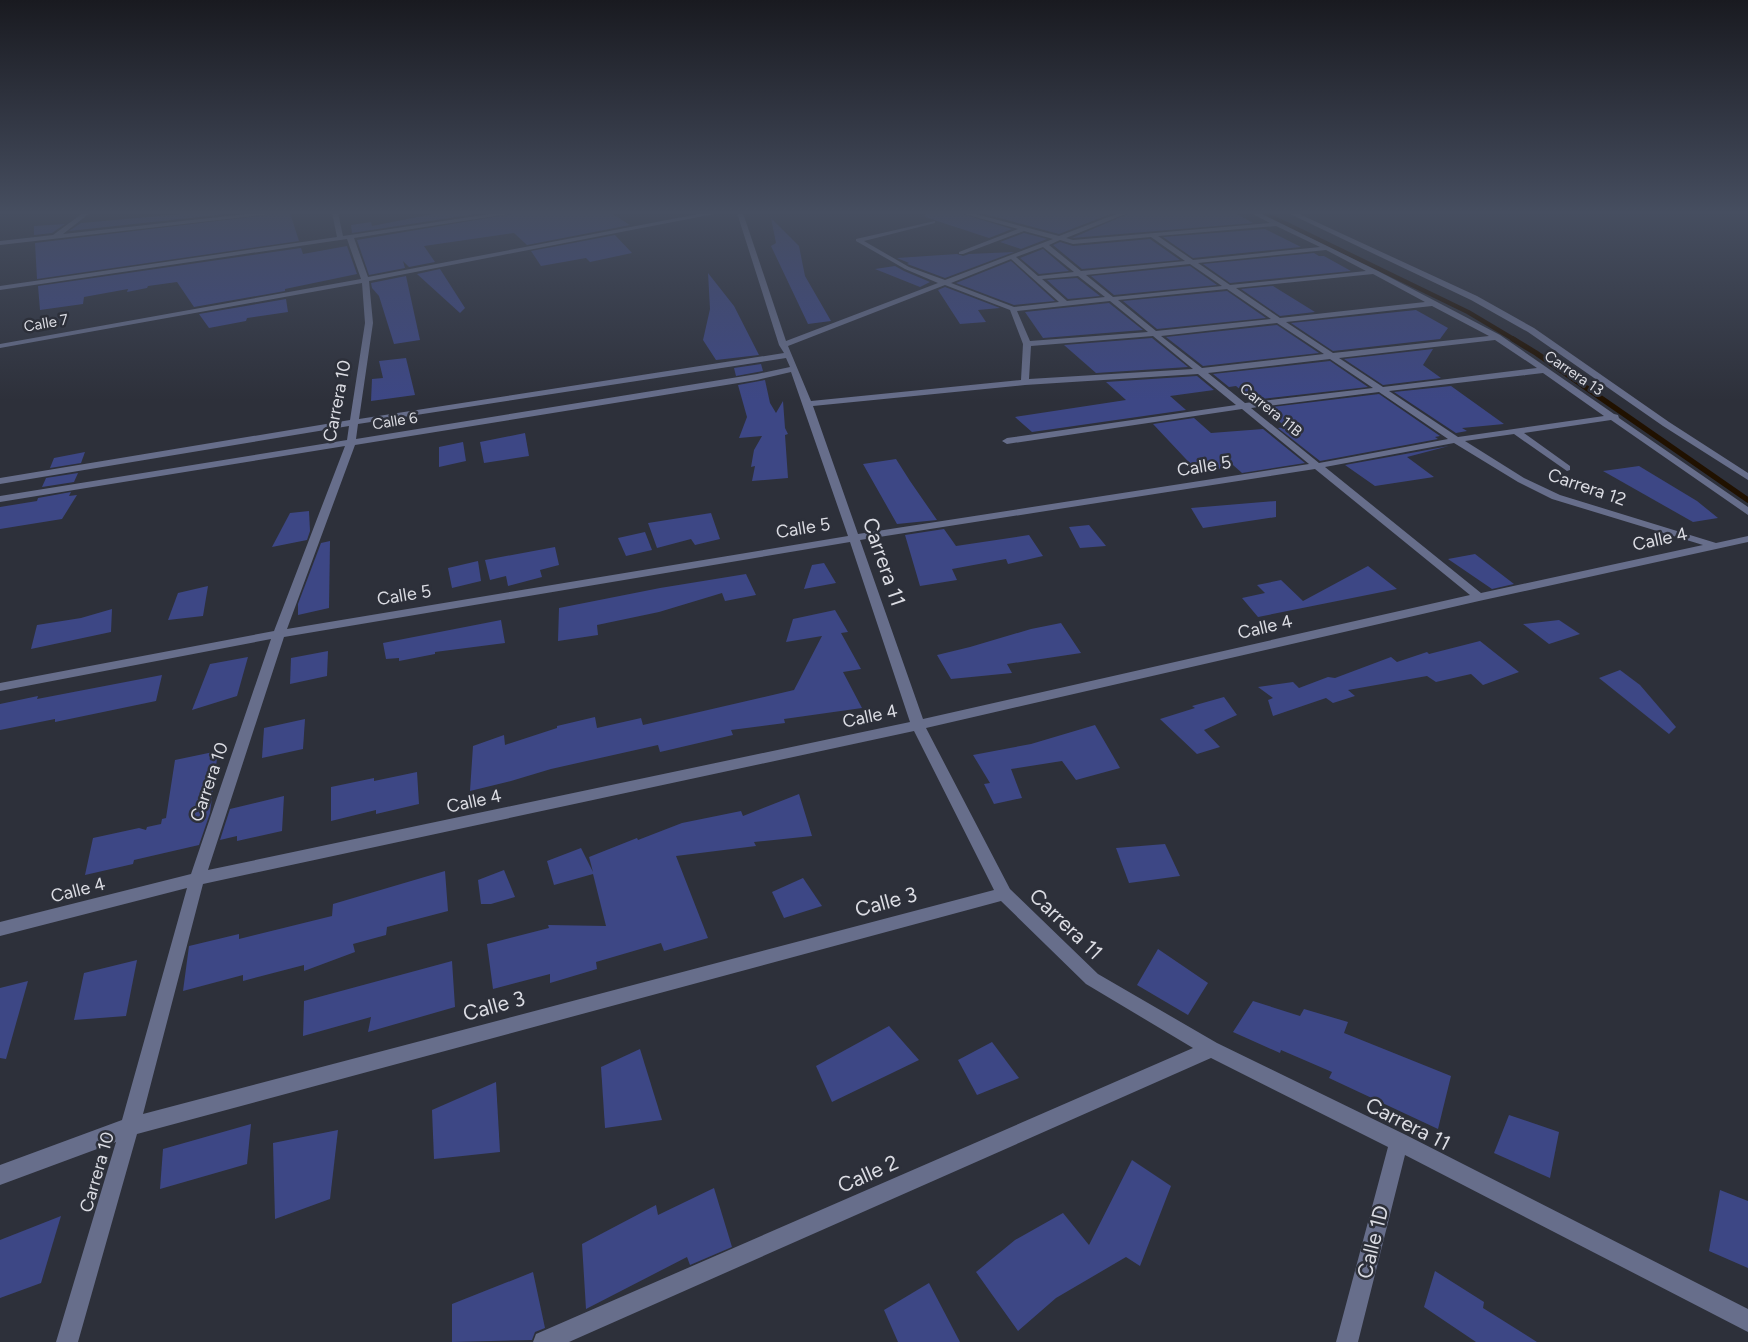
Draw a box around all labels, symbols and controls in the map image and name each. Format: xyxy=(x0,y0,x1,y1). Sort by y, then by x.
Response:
street label: Calle 7 xyxy=(22,310,70,336)
street label: Carrera 13 xyxy=(1541,347,1607,399)
street label: Carrera 10 xyxy=(318,358,356,444)
street label: Carrera 11B xyxy=(1236,379,1306,441)
street label: Calle 6 xyxy=(371,408,419,433)
street label: Calle 5 xyxy=(1175,451,1233,481)
street label: Carrera 12 xyxy=(1545,463,1629,511)
street label: Calle 5 xyxy=(774,513,832,543)
street label: Carrera 11 xyxy=(858,514,911,609)
street label: Calle 4 xyxy=(1631,522,1689,556)
street label: Calle 5 xyxy=(375,580,433,610)
street label: Calle 4 xyxy=(1235,610,1295,644)
street label: Calle 4 xyxy=(841,699,899,733)
street label: Carrera 10 xyxy=(185,739,233,825)
street label: Calle 4 xyxy=(445,784,503,818)
street label: Calle 4 xyxy=(48,873,108,907)
street label: Calle 3 xyxy=(852,881,920,922)
street label: Carrera 11 xyxy=(1025,883,1108,965)
street label: Calle 3 xyxy=(460,985,528,1026)
street label: Carrera 11 xyxy=(1362,1092,1455,1156)
street label: Carrera 10 xyxy=(75,1129,119,1215)
street label: Calle 2 xyxy=(834,1149,902,1198)
street label: Calle 1D xyxy=(1351,1203,1394,1281)

